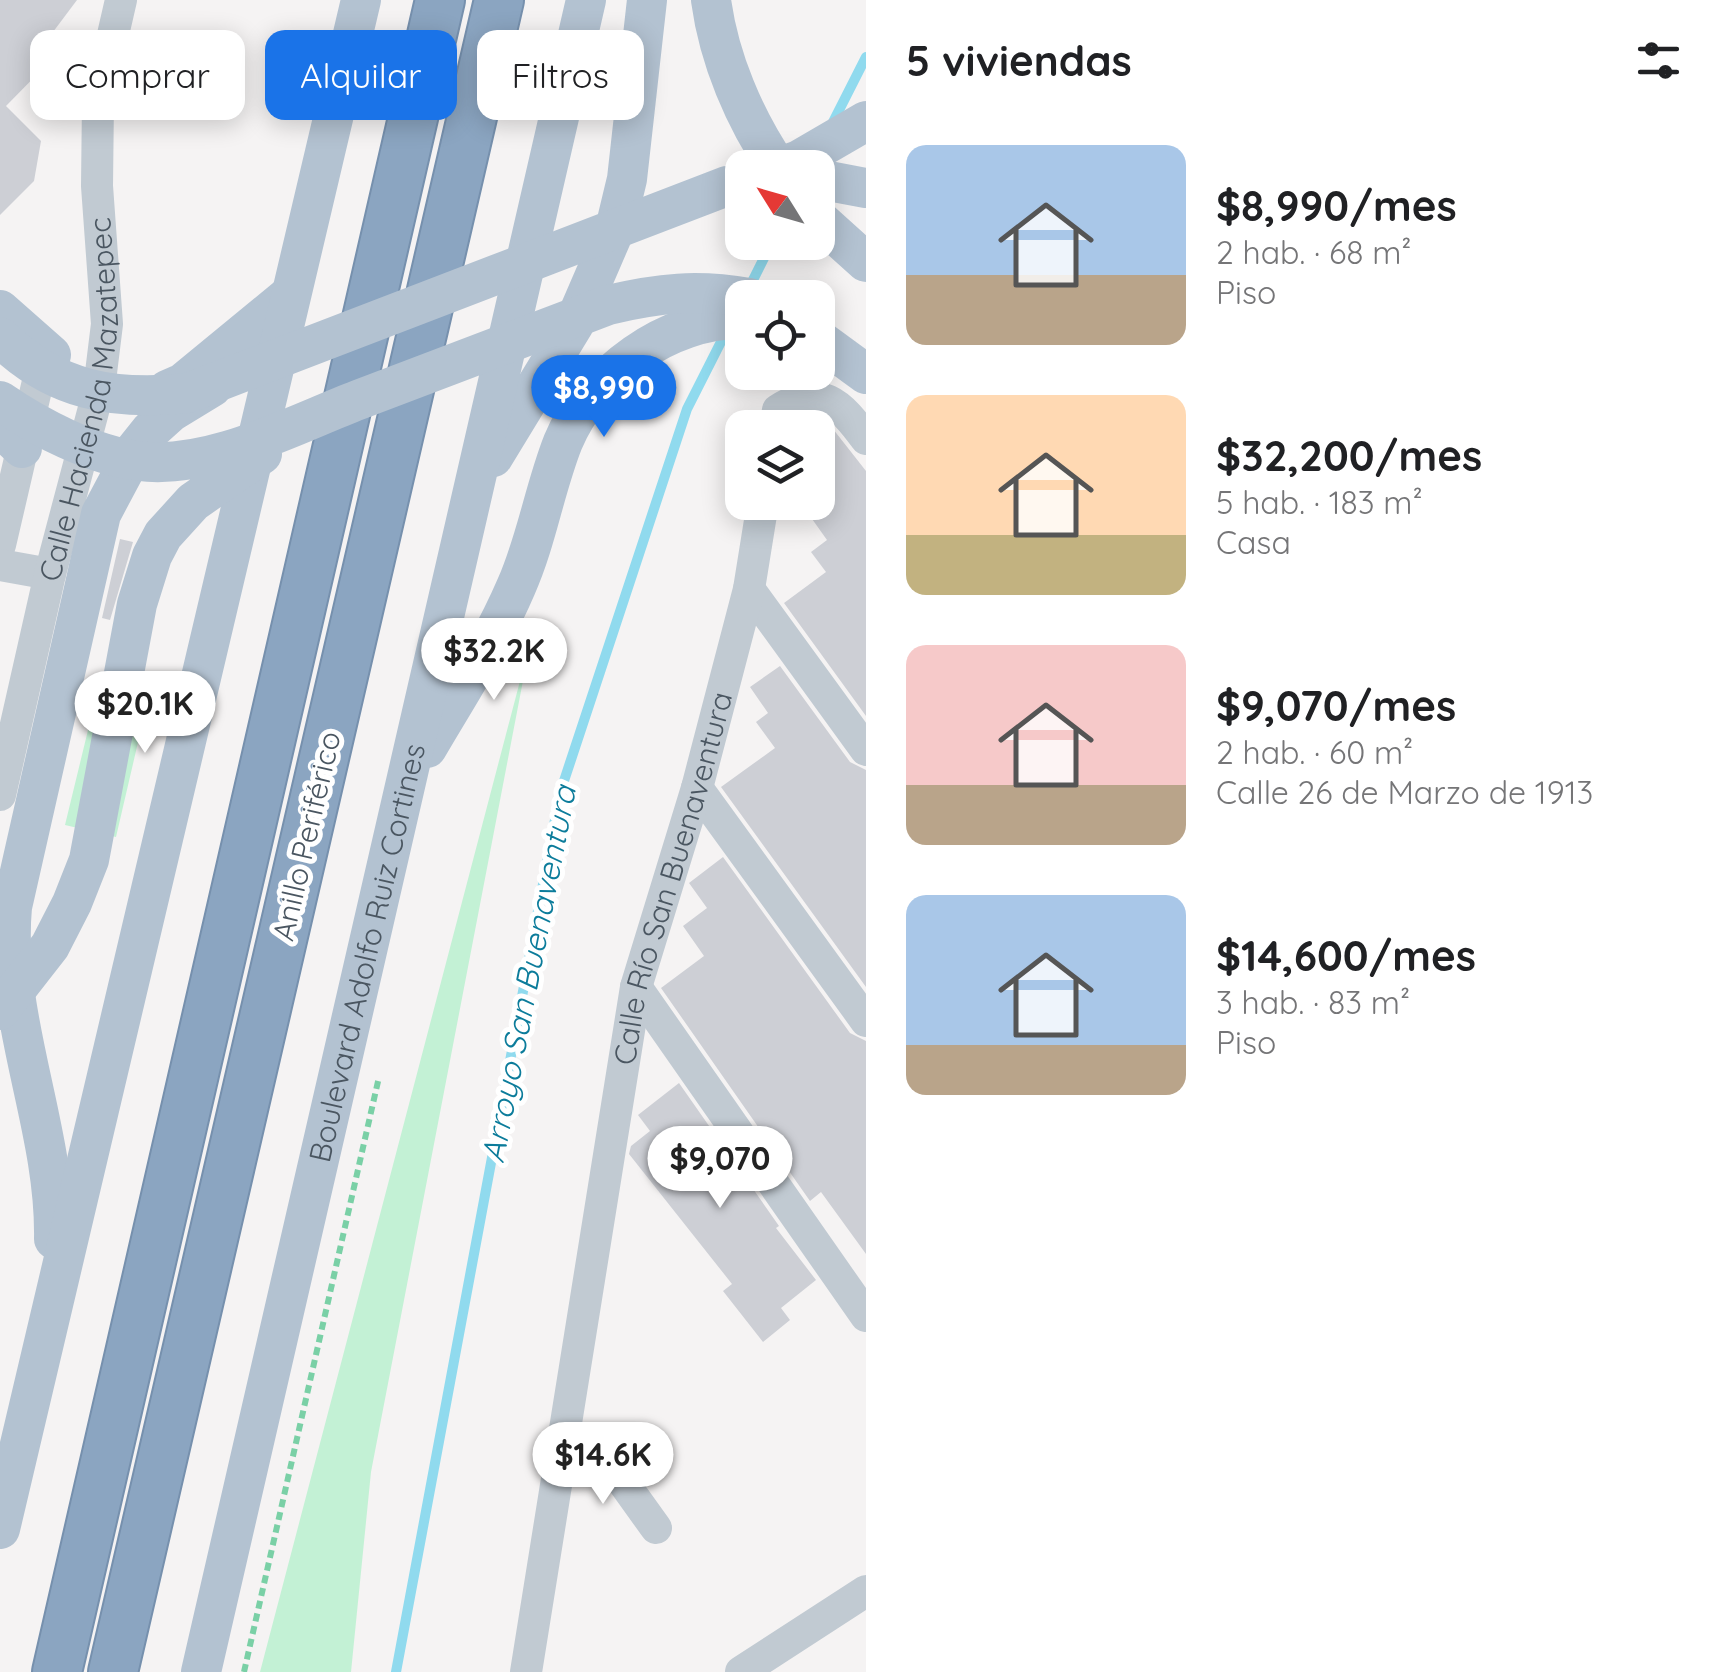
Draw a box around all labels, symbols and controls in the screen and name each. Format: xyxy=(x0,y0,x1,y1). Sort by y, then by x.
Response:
chip: Comprar xyxy=(30,30,245,120)
chip: Alquilar xyxy=(265,30,457,120)
chip: Filtros xyxy=(477,30,644,120)
icon: filters xyxy=(1631,33,1686,88)
text: 5 viviendas xyxy=(906,34,1132,87)
north arrow xyxy=(725,150,835,260)
map controls xyxy=(725,150,835,520)
text: $8,990/mes xyxy=(1216,179,1457,232)
icon: home xyxy=(986,185,1106,305)
street label: Calle Hacienda Mazatepec xyxy=(30,216,126,585)
text: 2 hab. · 68 m² xyxy=(1216,232,1412,272)
text: Piso xyxy=(1216,272,1276,312)
button: locate xyxy=(725,280,835,390)
pin: $8,990 xyxy=(523,355,685,440)
text: $8,990 xyxy=(553,367,655,407)
button: layers xyxy=(725,410,835,520)
text: $32,200/mes xyxy=(1216,429,1482,482)
icon: home xyxy=(986,435,1106,555)
text: 5 hab. · 183 m² xyxy=(1216,482,1423,522)
text: Casa xyxy=(1216,522,1291,562)
pin: $32.2K xyxy=(413,618,575,703)
text: $32.2K xyxy=(443,630,545,670)
pin: $20.1K xyxy=(64,671,226,756)
text: $9,070/mes xyxy=(1216,679,1456,732)
text: $20.1K xyxy=(97,683,193,723)
icon: home xyxy=(986,685,1106,805)
street label: Calle Río San Buenaventura xyxy=(605,688,740,1067)
street label: Anillo Periférico xyxy=(263,728,349,944)
text: 2 hab. · 60 m² xyxy=(1216,732,1413,772)
street label: Boulevard Adolfo Ruiz Cortines xyxy=(300,740,433,1166)
text: Calle 26 de Marzo de 1913 xyxy=(1216,772,1593,812)
water label: Arroyo San Buenaventura xyxy=(472,781,584,1166)
text: $14,600/mes xyxy=(1216,929,1476,982)
icon: home xyxy=(986,935,1106,1055)
text: 3 hab. · 83 m² xyxy=(1216,982,1410,1022)
text: Piso xyxy=(1216,1022,1276,1062)
pin: $9,070 xyxy=(639,1126,801,1211)
text: $9,070 xyxy=(669,1138,771,1178)
pin: $14.6K xyxy=(522,1422,684,1507)
text: $14.6K xyxy=(555,1434,652,1474)

